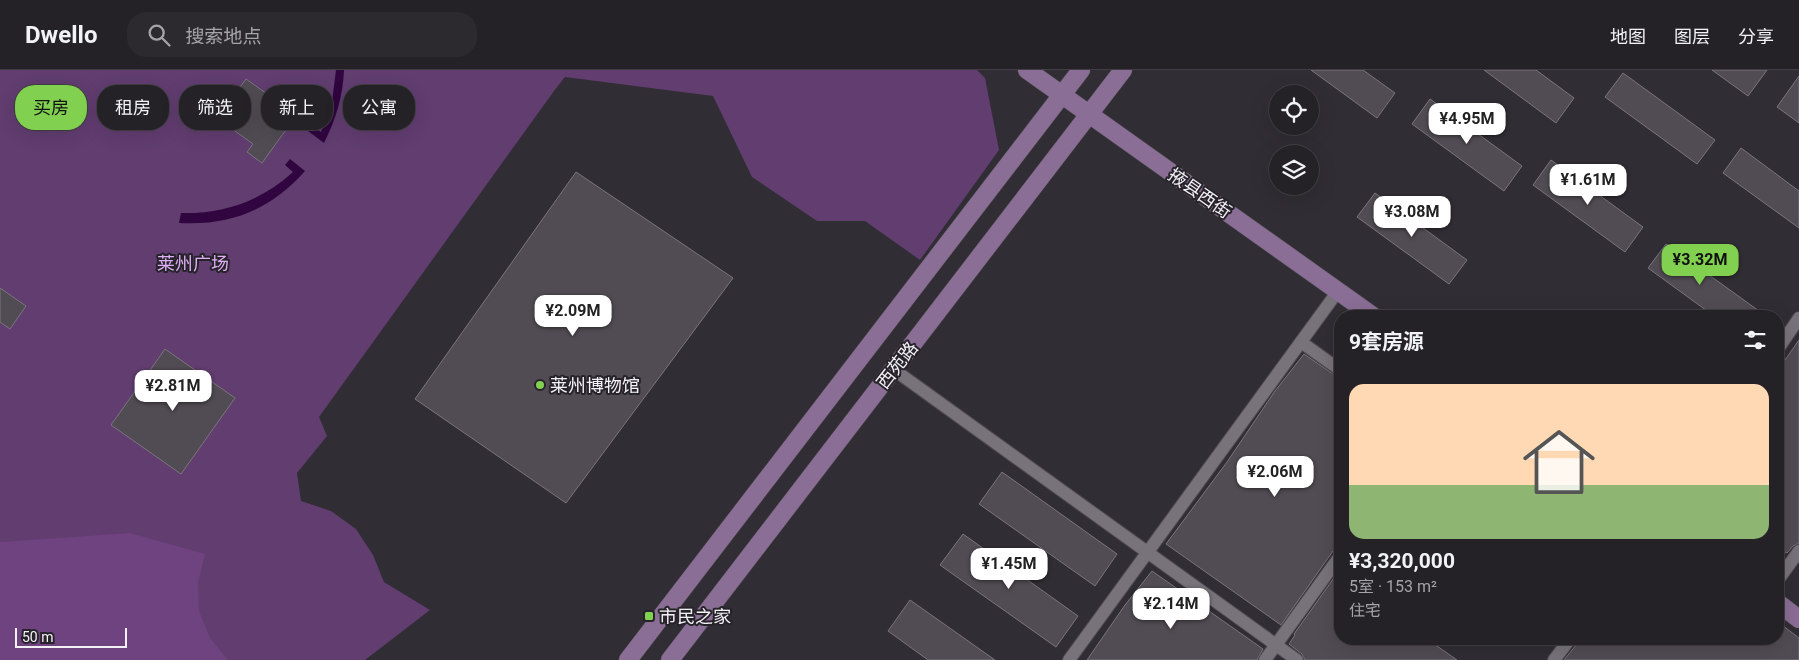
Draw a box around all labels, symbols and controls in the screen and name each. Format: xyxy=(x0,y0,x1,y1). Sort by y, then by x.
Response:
search box xyxy=(127,12,477,57)
text: Dwello xyxy=(25,21,97,49)
icon: search xyxy=(145,21,173,49)
text: 搜索地点 xyxy=(185,25,261,48)
text: 地图 xyxy=(1610,26,1646,47)
text: 图层 xyxy=(1674,26,1710,47)
text: 分享 xyxy=(1738,26,1774,47)
chip: 买房 xyxy=(15,85,87,130)
chip: 租房 xyxy=(97,85,169,130)
chip: 筛选 xyxy=(179,85,251,130)
chip: 新上 xyxy=(261,85,333,130)
chip: 公寓 xyxy=(343,85,415,130)
map controls xyxy=(1269,85,1319,195)
button: locate xyxy=(1269,85,1319,135)
pin: ¥4.95M xyxy=(1426,102,1508,145)
text: ¥4.95M xyxy=(1440,109,1494,128)
button: layers xyxy=(1269,145,1319,195)
street label: 掖县西街 xyxy=(1164,164,1236,222)
pin: ¥1.61M xyxy=(1547,164,1629,206)
text: ¥1.61M xyxy=(1561,170,1615,189)
pin: ¥3.08M xyxy=(1371,196,1453,238)
text: ¥3.08M xyxy=(1385,202,1439,221)
pin: ¥3.32M xyxy=(1659,244,1741,286)
text: ¥3.32M xyxy=(1673,250,1727,269)
park label: 莱州广场 xyxy=(157,253,229,274)
pin: ¥2.09M xyxy=(532,294,614,337)
text: ¥2.09M xyxy=(546,301,600,320)
icon: filters xyxy=(1741,326,1769,354)
text: 9套房源 xyxy=(1349,330,1424,354)
street label: 西苑路 xyxy=(872,337,922,393)
pin: ¥2.81M xyxy=(132,370,214,412)
place label: 莱州博物馆 xyxy=(550,375,640,396)
text: ¥2.81M xyxy=(146,376,200,395)
marker: 莱州博物馆 xyxy=(534,379,546,391)
icon: home xyxy=(1514,417,1604,507)
pin: ¥2.06M xyxy=(1234,456,1316,498)
text: ¥2.06M xyxy=(1248,462,1302,481)
pin: ¥1.45M xyxy=(968,548,1050,590)
text: ¥3,320,000 xyxy=(1349,549,1455,573)
text: ¥1.45M xyxy=(982,554,1036,573)
text: 5室 · 153 m² xyxy=(1349,577,1437,596)
pin: ¥2.14M xyxy=(1130,588,1212,630)
text: ¥2.14M xyxy=(1144,594,1198,613)
text: 住宅 xyxy=(1349,601,1381,620)
place label: 市民之家 xyxy=(659,606,731,627)
marker: 市民之家 xyxy=(643,610,655,622)
scale bar xyxy=(15,625,128,648)
text: 50 m xyxy=(22,629,54,645)

